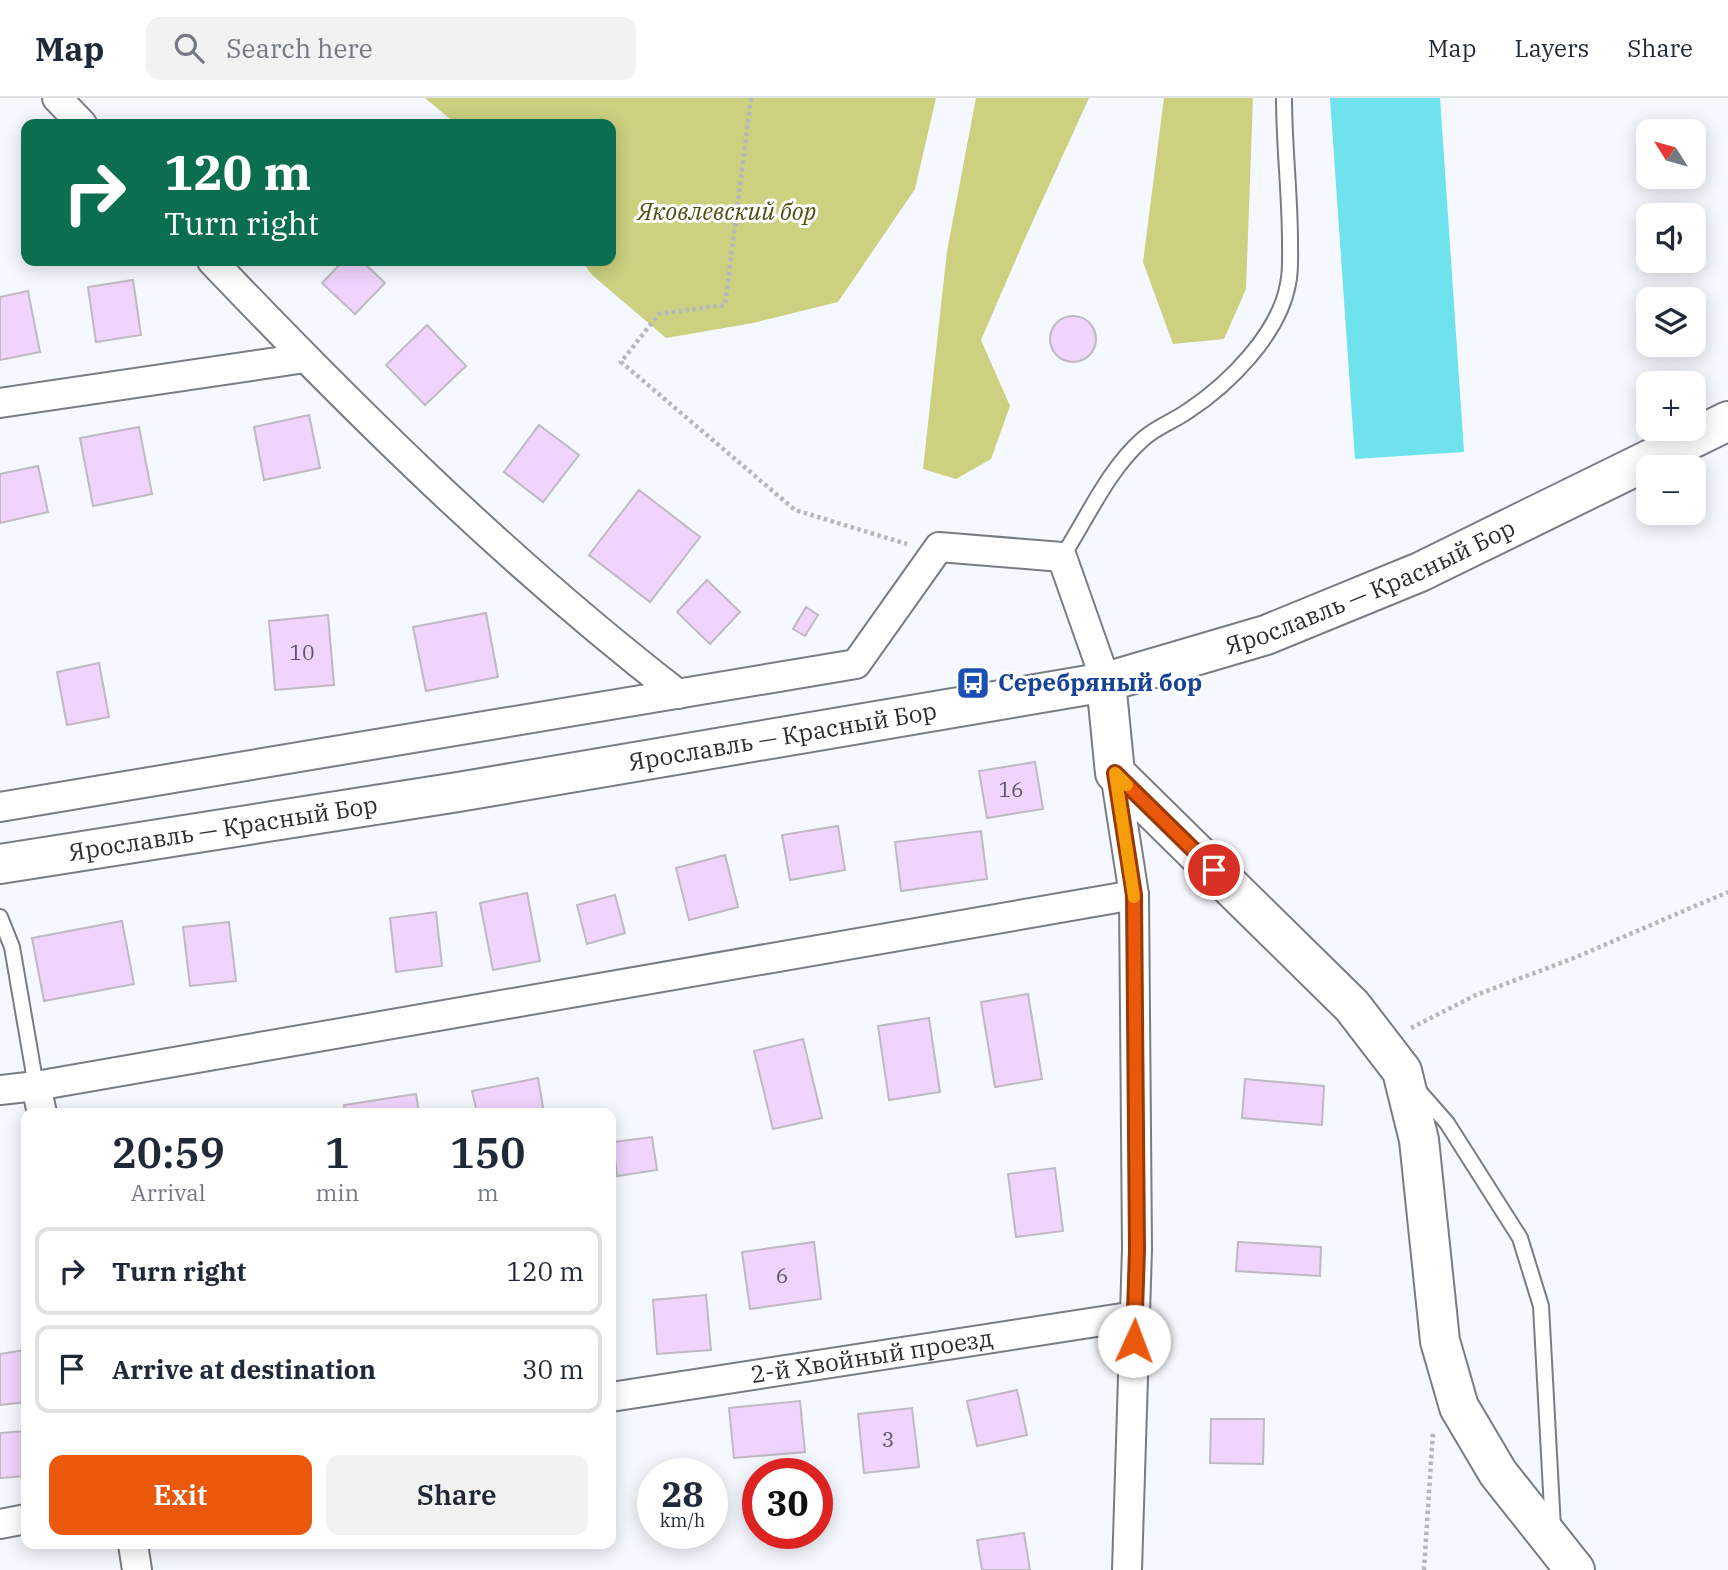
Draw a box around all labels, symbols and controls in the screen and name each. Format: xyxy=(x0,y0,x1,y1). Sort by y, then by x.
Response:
search box xyxy=(146,17,636,80)
text: Map xyxy=(35,27,104,70)
icon: search xyxy=(170,29,208,67)
text: Search here xyxy=(226,31,373,65)
text: Map xyxy=(1428,32,1476,64)
text: Layers xyxy=(1514,32,1589,64)
text: Share xyxy=(1627,32,1693,64)
north arrow xyxy=(1636,119,1706,189)
map controls xyxy=(1636,119,1706,525)
text: 120 m xyxy=(164,140,311,203)
icon: right xyxy=(49,147,140,238)
park label: Яковлевский бор xyxy=(636,195,816,227)
text: Turn right xyxy=(164,202,319,244)
button: sound xyxy=(1636,203,1706,273)
button: layers xyxy=(1636,287,1706,357)
button: + xyxy=(1636,371,1706,441)
button: − xyxy=(1636,455,1706,525)
street label: Ярославль — Красный Бор xyxy=(1221,511,1520,661)
house number: 10 xyxy=(289,638,315,666)
bus stop icon: Серебряный бор xyxy=(954,664,992,702)
place label: Серебряный бор xyxy=(998,666,1202,698)
street label: Ярославль — Красный Бор xyxy=(626,694,939,778)
house number: 16 xyxy=(998,775,1024,803)
street label: Ярославль — Красный Бор xyxy=(66,788,380,868)
pin xyxy=(1184,840,1244,900)
icon: arrive xyxy=(1195,851,1233,889)
text: 20:59 xyxy=(112,1125,225,1180)
text: 1 xyxy=(325,1125,350,1180)
text: 150 xyxy=(450,1125,525,1180)
text: Arrival xyxy=(131,1177,206,1207)
text: min xyxy=(315,1177,359,1207)
text: m xyxy=(477,1177,499,1207)
icon: right xyxy=(53,1252,91,1290)
text: Turn right xyxy=(112,1254,246,1288)
text: 120 m xyxy=(506,1254,584,1288)
house number: 6 xyxy=(776,1261,788,1289)
position arrow xyxy=(1097,1304,1171,1378)
street label: 2-й Хвойный проезд xyxy=(748,1321,995,1390)
icon: arrive xyxy=(53,1350,91,1388)
text: Arrive at destination xyxy=(112,1352,376,1386)
text: 30 m xyxy=(522,1352,584,1386)
house number: 3 xyxy=(882,1425,894,1453)
button: Exit xyxy=(49,1455,312,1535)
button: Share xyxy=(326,1455,588,1535)
speed limit sign: 30 xyxy=(742,1458,833,1549)
text: 28 xyxy=(661,1471,704,1517)
text: km/h xyxy=(660,1509,705,1532)

